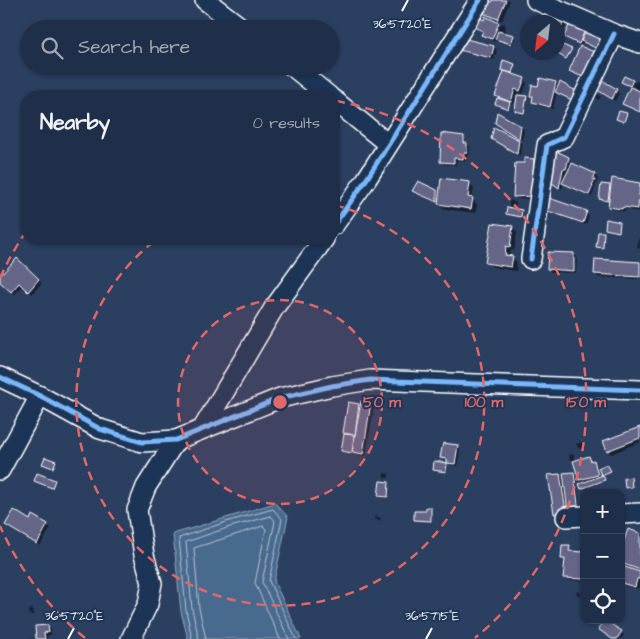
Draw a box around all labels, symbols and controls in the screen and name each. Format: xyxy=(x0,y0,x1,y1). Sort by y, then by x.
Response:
north arrow xyxy=(520,15,565,60)
text: 36°57'20"E xyxy=(373,16,431,33)
search box xyxy=(20,20,340,75)
icon: search xyxy=(38,34,66,62)
text: Search here xyxy=(78,34,190,61)
text: Nearby xyxy=(40,108,110,137)
text: 0 results xyxy=(253,112,320,134)
text: 50 m xyxy=(363,392,401,413)
text: 100 m xyxy=(465,392,504,413)
text: 150 m xyxy=(566,392,606,413)
centre of rings xyxy=(271,393,289,411)
map controls xyxy=(580,489,625,624)
button: + xyxy=(580,489,625,534)
button: − xyxy=(580,534,625,579)
button: locate xyxy=(580,579,625,624)
text: 36°57'20"E xyxy=(45,608,103,625)
text: 36°57'15"E xyxy=(405,608,459,625)

